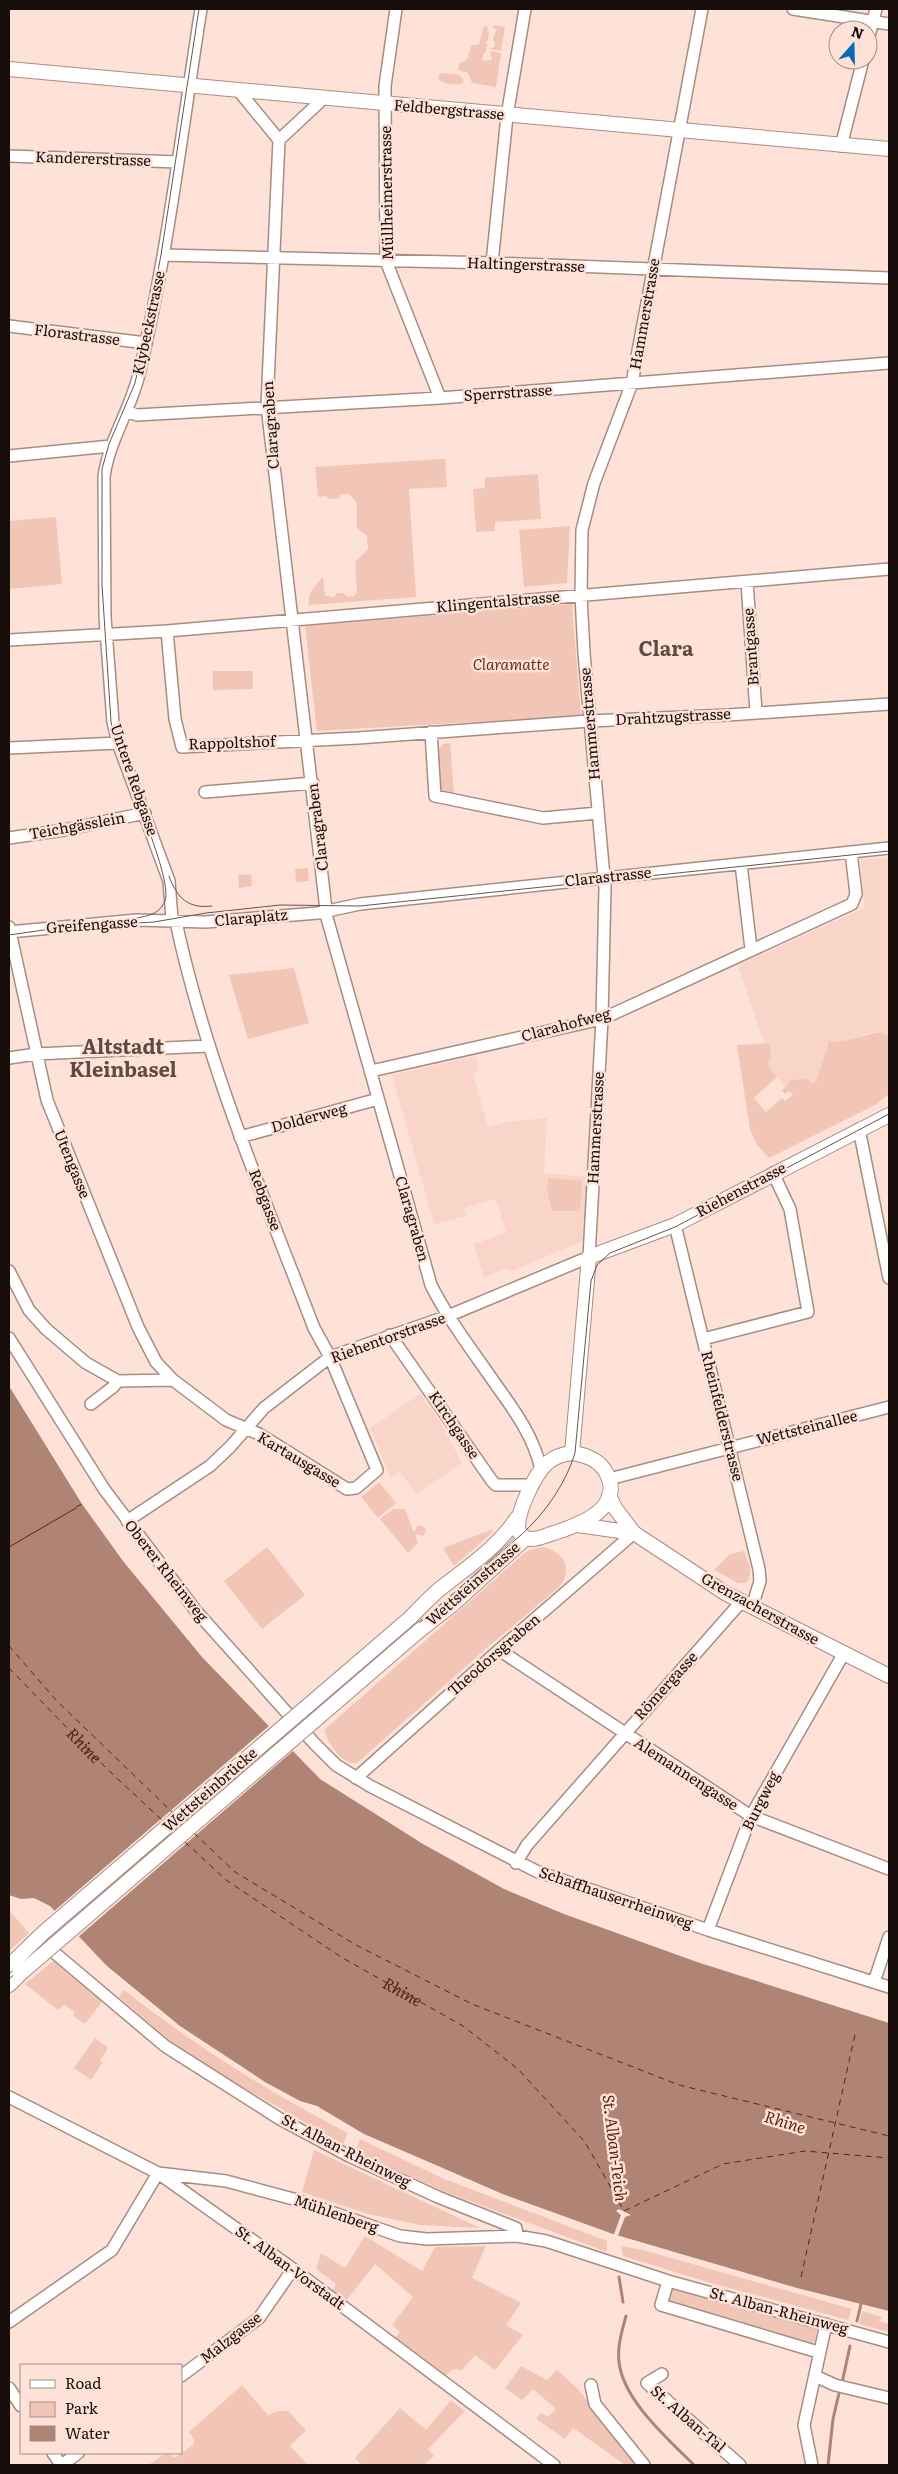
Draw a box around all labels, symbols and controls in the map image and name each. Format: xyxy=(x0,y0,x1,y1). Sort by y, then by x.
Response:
north arrow xyxy=(828,20,878,70)
text: N xyxy=(849,20,867,43)
street label: Feldbergstrasse xyxy=(393,92,506,125)
street label: Müllheimerstrasse xyxy=(373,125,398,261)
street label: Kandererstrasse xyxy=(35,144,152,171)
street label: Haltingerstrasse xyxy=(467,250,586,277)
street label: Hammerstrasse xyxy=(622,256,665,371)
street label: Klybeckstrasse xyxy=(125,268,170,377)
street label: Florastrasse xyxy=(33,317,122,350)
street label: Sperrstrasse xyxy=(463,377,553,406)
street label: Claragraben xyxy=(255,380,284,470)
street label: Klingentalstrasse xyxy=(435,584,561,617)
street label: Brantgasse xyxy=(735,607,764,687)
district label: Clara xyxy=(639,632,694,662)
park label: Claramatte xyxy=(473,652,549,675)
street label: Hammerstrasse xyxy=(572,667,605,781)
street label: Drahtzugstrasse xyxy=(614,701,732,730)
street label: Untere Rebgasse xyxy=(105,720,165,839)
street label: Rappoltshof xyxy=(188,728,277,755)
street label: Claragraben xyxy=(300,782,333,872)
street label: Teichgässlein xyxy=(27,805,127,844)
street label: Clarastrasse xyxy=(563,859,653,891)
street label: Claraplatz xyxy=(213,902,288,931)
street label: Greifengasse xyxy=(45,909,139,938)
street label: Clarahofweg xyxy=(518,1000,613,1047)
district label: Altstadt Kleinbasel xyxy=(69,1030,177,1083)
street label: Hammerstrasse xyxy=(580,1071,609,1185)
street label: Dolderweg xyxy=(268,1095,350,1138)
street label: Utengasse xyxy=(49,1125,98,1202)
street label: Riehenstrasse xyxy=(691,1155,790,1222)
street label: Rebgasse xyxy=(244,1165,289,1234)
street label: Claragraben xyxy=(390,1173,437,1264)
street label: Riehentorstrasse xyxy=(327,1305,448,1368)
street label: Rheinfelderstrasse xyxy=(696,1348,751,1484)
street label: Kirchgasse xyxy=(424,1385,487,1463)
street label: Wettsteinallee xyxy=(754,1403,860,1450)
street label: Kartausgasse xyxy=(254,1425,346,1493)
street label: Oberer Rheinweg xyxy=(120,1514,215,1627)
street label: Wettsteinstrasse xyxy=(420,1535,524,1630)
street label: Grenzacherstrasse xyxy=(698,1566,824,1650)
street label: Theodorsgraben xyxy=(442,1607,545,1701)
street label: Römergasse xyxy=(628,1645,702,1725)
water label: Rhine xyxy=(62,1721,108,1768)
street label: Alemannengasse xyxy=(630,1730,744,1815)
street label: Wettsteinbrücke xyxy=(157,1741,262,1837)
street label: Burgweg xyxy=(735,1766,785,1834)
street label: Schaffhauserrheinweg xyxy=(536,1859,697,1934)
water label: Rhine xyxy=(379,1970,427,2012)
water label: St. Alban-Teich xyxy=(598,2093,635,2203)
water label: Rhine xyxy=(762,2103,809,2139)
street label: St. Alban-Rheinweg xyxy=(278,2107,416,2193)
street label: Mühlenberg xyxy=(291,2187,383,2238)
street label: St. Alban-Vorstadt xyxy=(231,2219,351,2315)
street label: St. Alban-Rheinweg xyxy=(707,2280,852,2339)
street label: Malzgasse xyxy=(194,2305,266,2368)
legend xyxy=(20,2364,182,2454)
text: Road xyxy=(65,2371,101,2394)
street label: St. Alban-Tal xyxy=(646,2379,732,2457)
text: Park xyxy=(65,2396,99,2419)
text: Water xyxy=(65,2421,110,2444)

